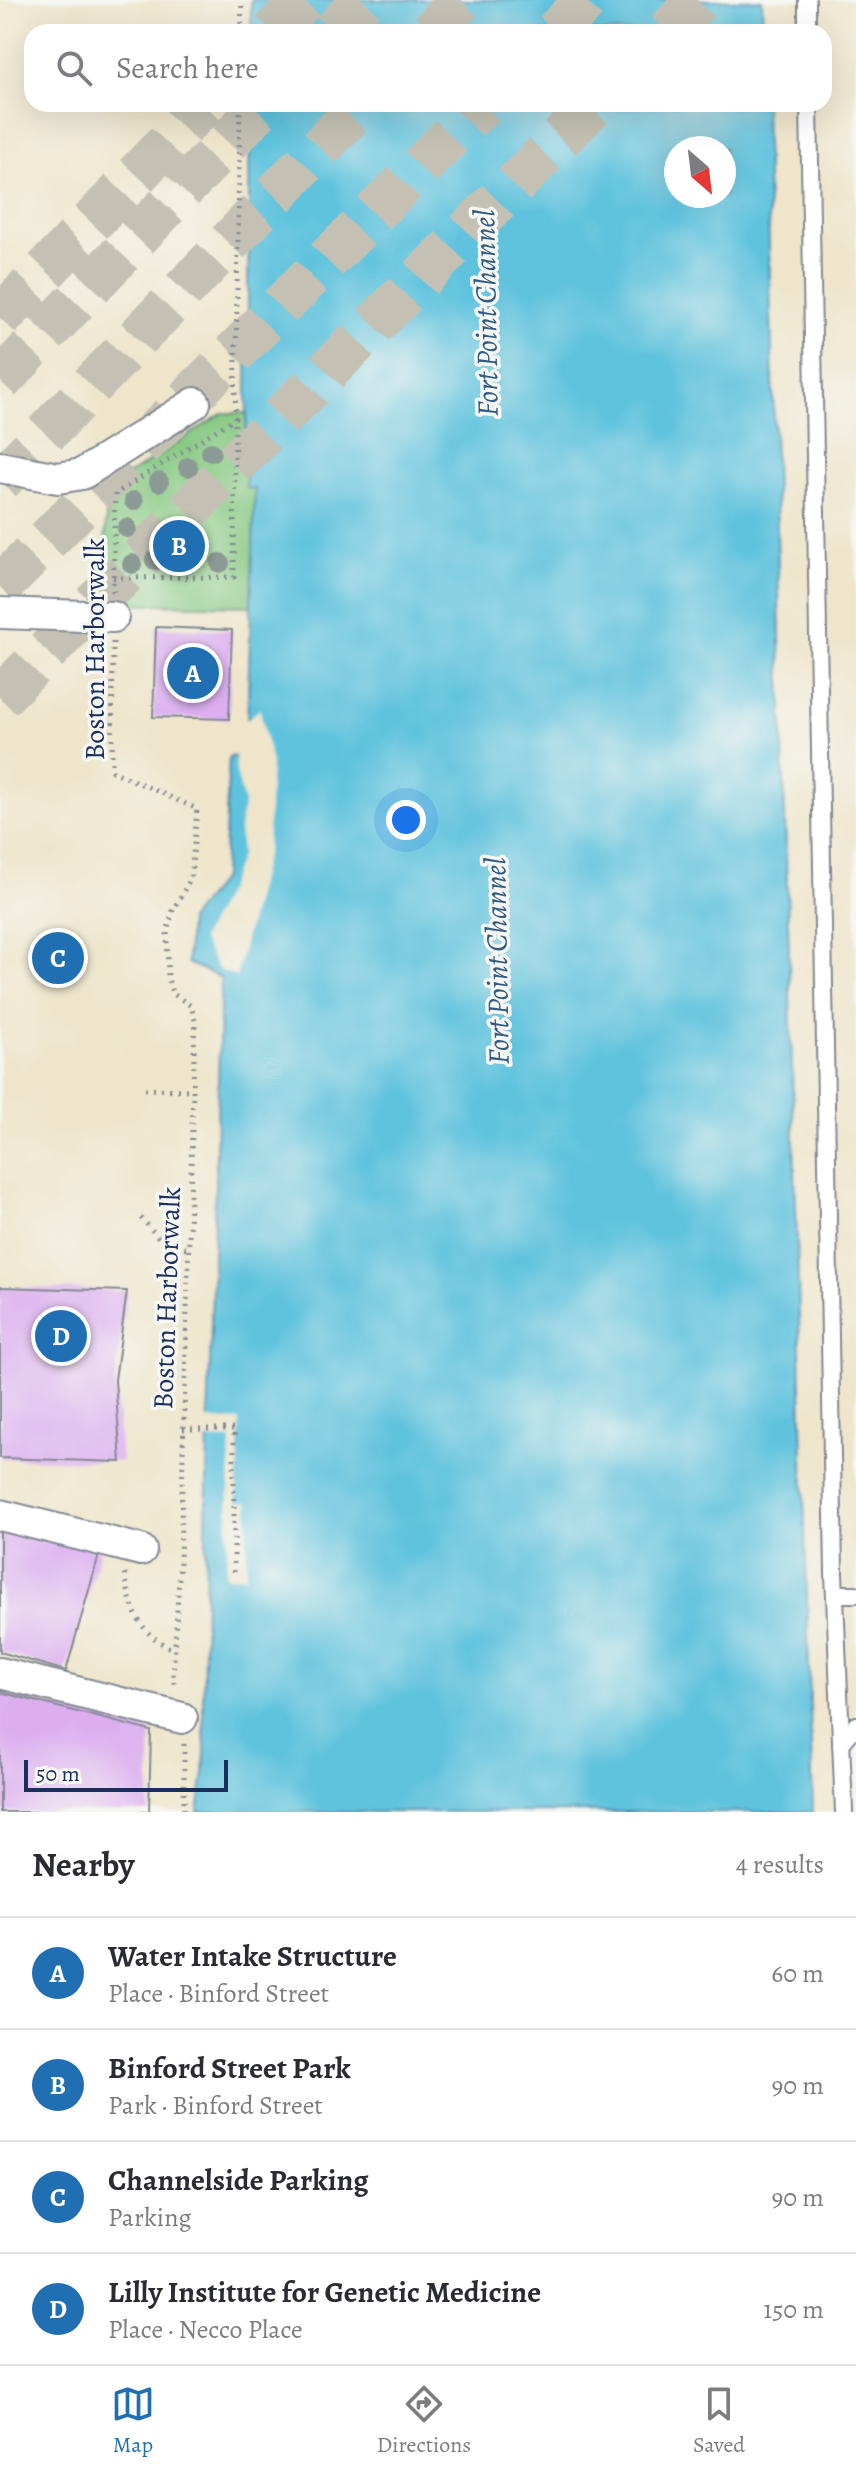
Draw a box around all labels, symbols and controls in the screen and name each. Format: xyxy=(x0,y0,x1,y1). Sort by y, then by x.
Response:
search box xyxy=(24,24,832,112)
icon: search xyxy=(52,46,96,90)
text: Search here xyxy=(116,48,259,88)
north arrow xyxy=(664,136,736,208)
water label: Fort Point Channel xyxy=(464,208,508,417)
pin: B xyxy=(153,516,205,576)
street label: Boston Harborwalk xyxy=(76,538,114,760)
pin: A xyxy=(167,643,219,703)
your location xyxy=(386,800,426,840)
water label: Fort Point Channel xyxy=(475,856,519,1065)
pin: C xyxy=(32,928,84,988)
street label: Boston Harborwalk xyxy=(144,1186,190,1410)
pin: D xyxy=(35,1306,87,1366)
scale bar xyxy=(24,1756,228,1792)
text: 50 m xyxy=(36,1759,80,1789)
text: Nearby xyxy=(32,1841,135,1888)
text: 4 results xyxy=(736,1847,824,1882)
text: Water Intake Structure xyxy=(108,1936,397,1976)
text: A xyxy=(50,1956,66,1991)
text: 60 m xyxy=(771,1956,824,1991)
text: Place · Binford Street xyxy=(108,1976,329,2011)
text: Binford Street Park xyxy=(108,2048,351,2088)
text: B xyxy=(50,2068,66,2103)
text: 90 m xyxy=(772,2068,824,2103)
text: Park · Binford Street xyxy=(108,2088,323,2123)
text: Channelside Parking xyxy=(108,2160,369,2200)
text: C xyxy=(50,2180,66,2215)
text: 90 m xyxy=(772,2180,824,2215)
text: Parking xyxy=(108,2200,191,2235)
text: Lilly Institute for Genetic Medicine xyxy=(108,2272,541,2312)
text: D xyxy=(49,2292,67,2327)
text: 150 m xyxy=(763,2292,824,2327)
text: Place · Necco Place xyxy=(108,2312,303,2347)
tab: Map xyxy=(111,2382,155,2460)
tab: Directions xyxy=(377,2382,471,2460)
tab: Saved xyxy=(693,2382,745,2460)

